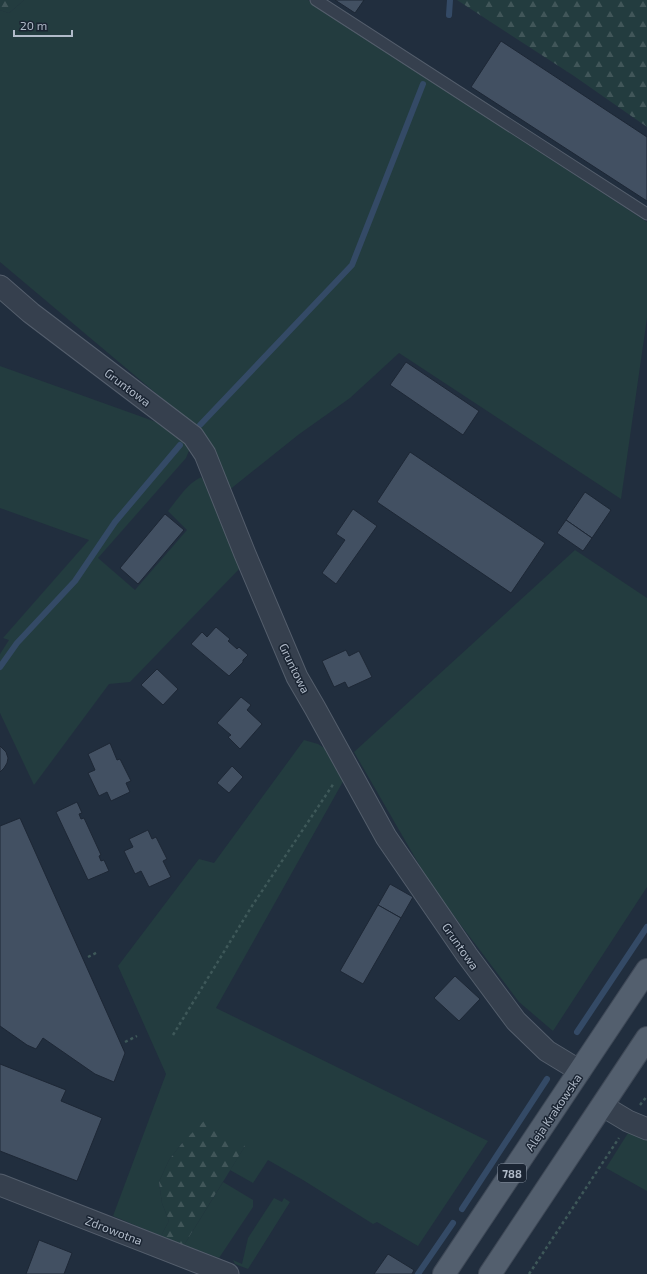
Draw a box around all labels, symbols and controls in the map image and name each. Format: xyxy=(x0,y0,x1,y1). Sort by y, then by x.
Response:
scale bar xyxy=(14,12,72,38)
text: 20 m xyxy=(20,18,47,32)
street label: Gruntowa xyxy=(102,365,154,409)
street label: Gruntowa xyxy=(277,641,313,695)
street label: Gruntowa xyxy=(440,920,482,972)
street label: Aleja Krakowska xyxy=(522,1071,585,1154)
road number: 788 xyxy=(498,1164,526,1182)
street label: Zdrowotna xyxy=(84,1213,144,1247)

